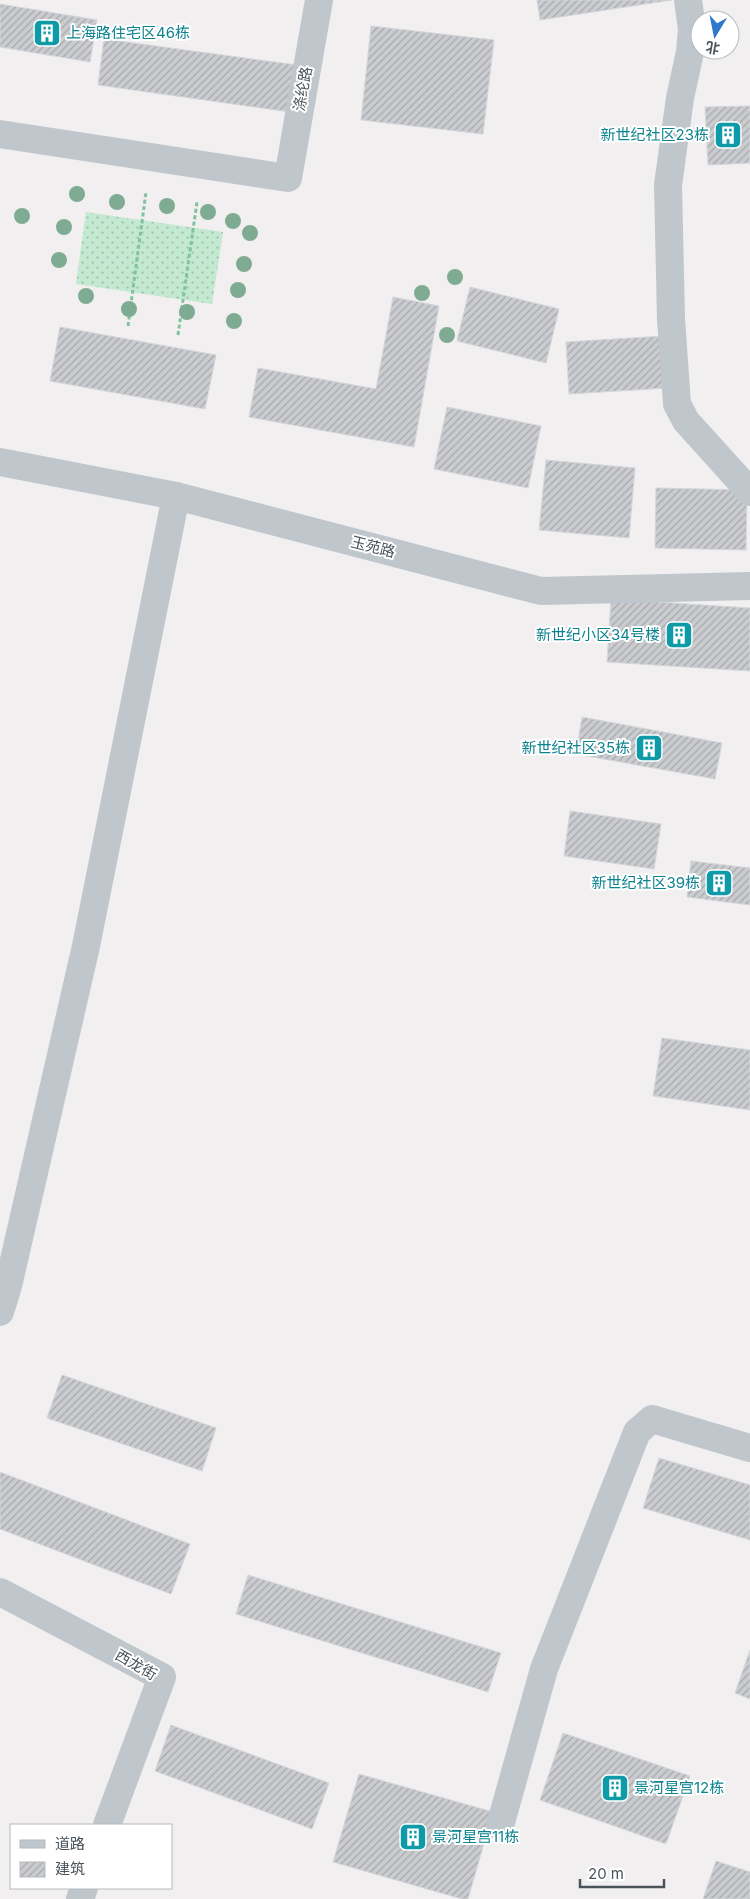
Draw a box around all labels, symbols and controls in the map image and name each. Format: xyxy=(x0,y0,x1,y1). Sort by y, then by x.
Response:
north arrow xyxy=(690,10,740,60)
building icon: 上海路住宅区46栋 xyxy=(32,18,62,48)
place label: 上海路住宅区46栋 xyxy=(66,23,190,42)
text: 北 xyxy=(704,39,721,58)
street label: 涤纶路 xyxy=(289,65,316,113)
building icon: 新世纪社区23栋 xyxy=(713,120,743,150)
place label: 新世纪社区23栋 xyxy=(601,125,709,144)
street label: 玉苑路 xyxy=(349,532,397,561)
building icon: 新世纪小区34号楼 xyxy=(664,620,694,650)
place label: 新世纪小区34号楼 xyxy=(536,625,660,644)
building icon: 新世纪社区35栋 xyxy=(634,733,664,763)
place label: 新世纪社区35栋 xyxy=(522,738,630,757)
building icon: 新世纪社区39栋 xyxy=(704,868,734,898)
place label: 新世纪社区39栋 xyxy=(591,873,700,892)
street label: 西龙街 xyxy=(112,1645,160,1684)
building icon: 景河星宫12栋 xyxy=(600,1773,630,1803)
place label: 景河星宫12栋 xyxy=(634,1778,724,1797)
building icon: 景河星宫11栋 xyxy=(398,1822,428,1852)
legend xyxy=(10,1824,172,1889)
place label: 景河星宫11栋 xyxy=(432,1827,519,1846)
text: 道路 xyxy=(55,1834,85,1853)
scale bar xyxy=(580,1856,664,1888)
text: 建筑 xyxy=(55,1859,85,1878)
text: 20 m xyxy=(588,1864,624,1883)

